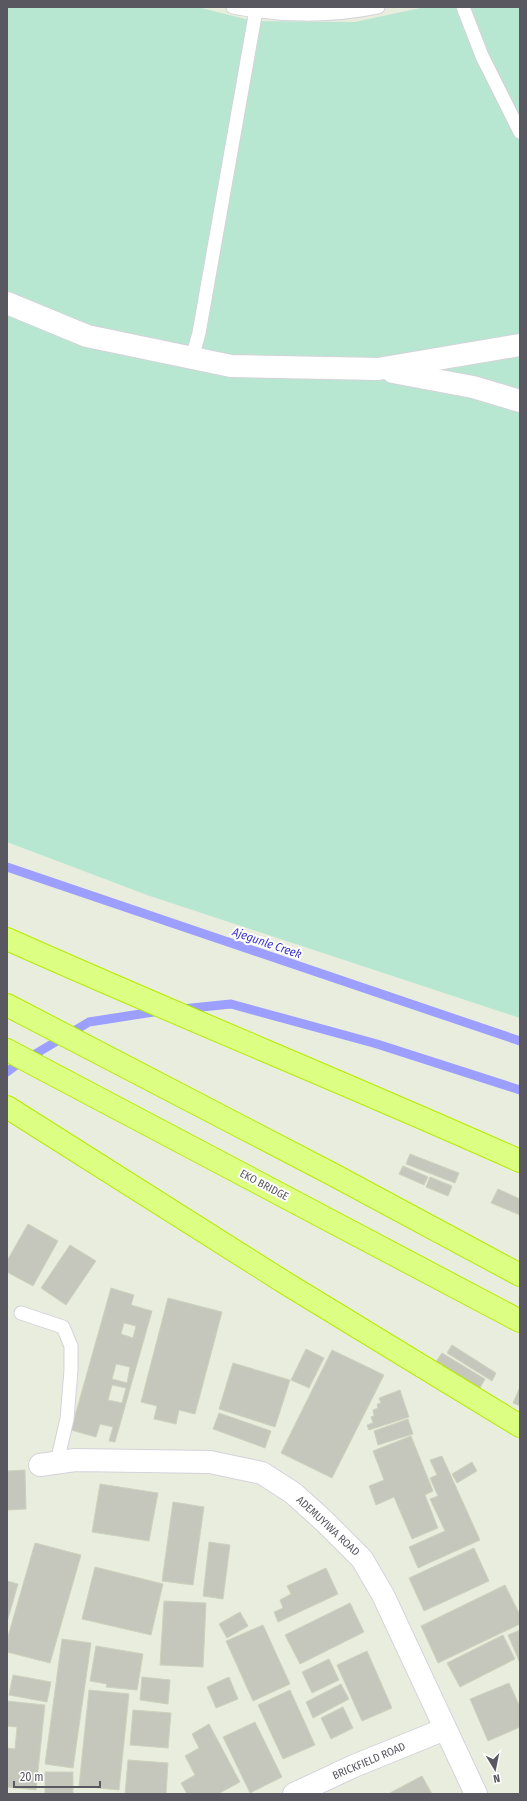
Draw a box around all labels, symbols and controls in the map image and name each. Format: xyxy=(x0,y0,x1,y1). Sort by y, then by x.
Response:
water label: Ajegunle Creek xyxy=(230,924,303,961)
street label: EKO BRIDGE xyxy=(238,1167,290,1203)
street label: ADEMUYIWA ROAD xyxy=(294,1493,362,1559)
street label: BRICKFIELD ROAD xyxy=(331,1740,407,1782)
north arrow xyxy=(475,1749,515,1789)
scale bar xyxy=(14,1763,100,1789)
text: 20 m xyxy=(20,1770,44,1784)
text: N xyxy=(492,1771,501,1785)

